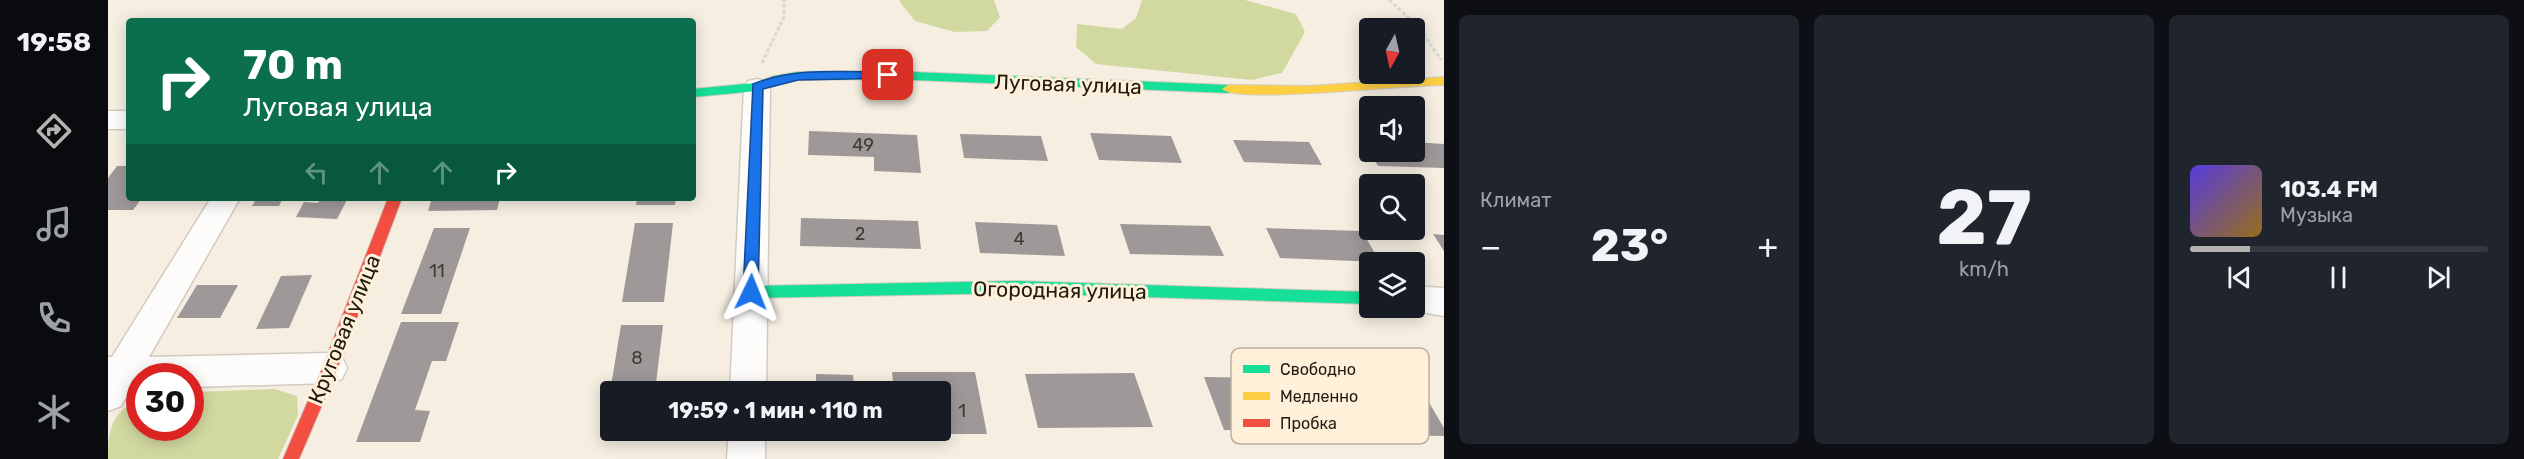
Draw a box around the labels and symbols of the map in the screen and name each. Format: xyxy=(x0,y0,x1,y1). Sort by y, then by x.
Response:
north arrow xyxy=(1359,18,1425,84)
pin xyxy=(862,49,913,100)
street label: Луговая улица xyxy=(994,69,1142,99)
house number: 49 xyxy=(852,134,874,156)
house number: 2 xyxy=(855,223,865,245)
house number: 4 xyxy=(1013,228,1025,250)
street label: Круговая улица xyxy=(303,251,385,407)
house number: 11 xyxy=(429,260,445,282)
position arrow xyxy=(719,260,783,324)
street label: Огородная улица xyxy=(973,276,1147,304)
house number: 8 xyxy=(631,347,643,369)
legend xyxy=(1231,348,1429,444)
text: Свободно xyxy=(1280,360,1356,379)
speed limit sign: 30 xyxy=(126,363,204,441)
text: Медленно xyxy=(1280,387,1358,406)
house number: 1 xyxy=(958,400,966,422)
text: Пробка xyxy=(1280,414,1337,433)

